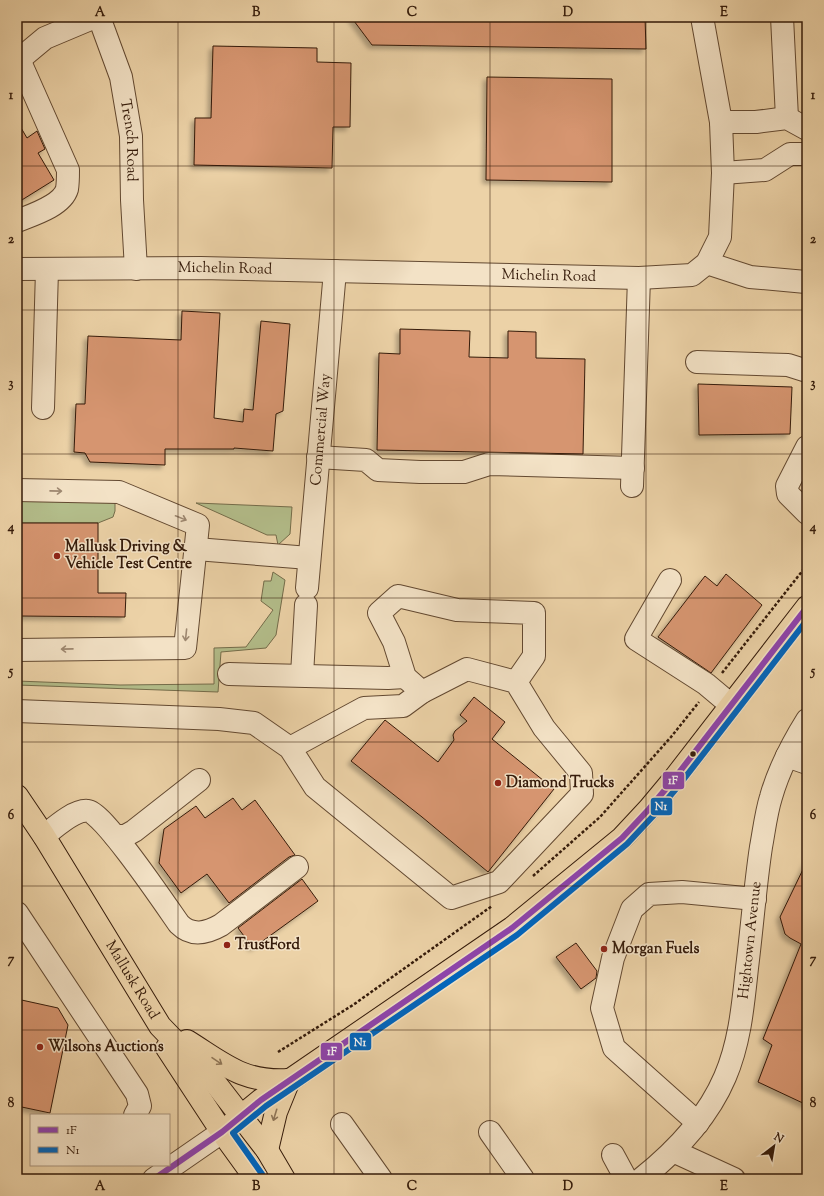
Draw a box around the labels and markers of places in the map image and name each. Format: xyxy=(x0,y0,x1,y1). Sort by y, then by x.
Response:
place label: Mallusk Driving & Vehicle Test Centre xyxy=(65,537,192,575)
marker: Mallusk Driving & Vehicle Test Centre xyxy=(52,551,62,561)
unlabelled marker xyxy=(688,749,698,759)
place label: Diamond Trucks xyxy=(506,773,614,794)
marker: Diamond Trucks xyxy=(493,778,503,788)
place label: TrustFord xyxy=(235,935,300,956)
place label: Morgan Fuels xyxy=(612,939,700,960)
marker: TrustFord xyxy=(222,940,232,950)
marker: Morgan Fuels xyxy=(599,944,609,954)
place label: Wilsons Auctions xyxy=(48,1037,164,1058)
marker: Wilsons Auctions xyxy=(35,1042,45,1052)

